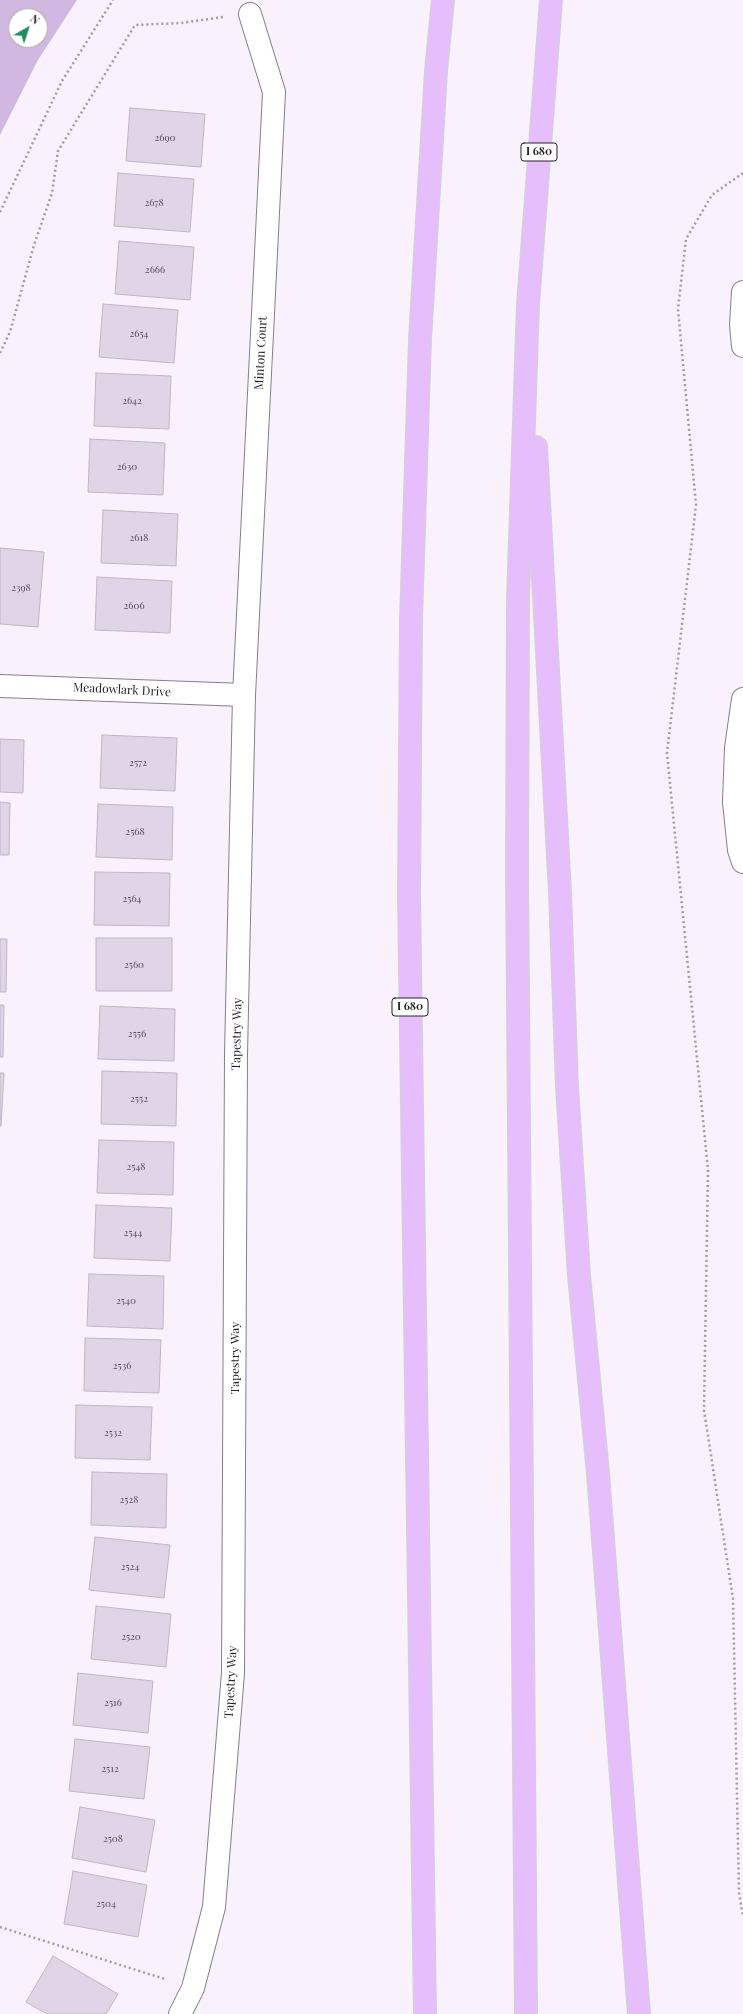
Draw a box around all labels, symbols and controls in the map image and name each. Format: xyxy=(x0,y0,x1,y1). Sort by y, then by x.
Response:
north arrow xyxy=(8,8,48,48)
text: N xyxy=(27,11,43,27)
house number: 2690 xyxy=(154,132,176,144)
road number: I 680 xyxy=(521,143,557,161)
house number: 2678 xyxy=(144,197,164,209)
house number: 2666 xyxy=(145,264,165,276)
street label: Minton Court xyxy=(252,316,270,390)
house number: 2654 xyxy=(129,328,149,340)
house number: 2642 xyxy=(122,395,142,407)
house number: 2630 xyxy=(117,461,137,473)
house number: 2618 xyxy=(130,532,148,544)
house number: 2398 xyxy=(11,582,31,594)
house number: 2606 xyxy=(123,600,145,612)
street label: Meadowlark Drive xyxy=(73,680,171,700)
house number: 2572 xyxy=(129,757,147,769)
house number: 2568 xyxy=(125,826,145,838)
house number: 2564 xyxy=(122,893,142,905)
house number: 2560 xyxy=(124,959,144,971)
street label: Tapestry Way xyxy=(229,998,245,1070)
road number: I 680 xyxy=(392,998,428,1016)
house number: 2556 xyxy=(128,1028,146,1040)
house number: 2552 xyxy=(130,1093,148,1105)
house number: 2548 xyxy=(126,1161,146,1173)
house number: 2544 xyxy=(124,1227,142,1239)
house number: 2540 xyxy=(116,1295,136,1307)
street label: Tapestry Way xyxy=(228,1322,242,1394)
house number: 2536 xyxy=(113,1360,131,1372)
house number: 2532 xyxy=(104,1427,122,1439)
house number: 2528 xyxy=(120,1494,138,1506)
house number: 2524 xyxy=(121,1561,139,1573)
house number: 2520 xyxy=(121,1631,141,1643)
street label: Tapestry Way xyxy=(222,1645,240,1719)
house number: 2516 xyxy=(104,1697,122,1709)
house number: 2512 xyxy=(101,1763,119,1775)
house number: 2508 xyxy=(103,1833,123,1845)
house number: 2504 xyxy=(96,1898,116,1910)

